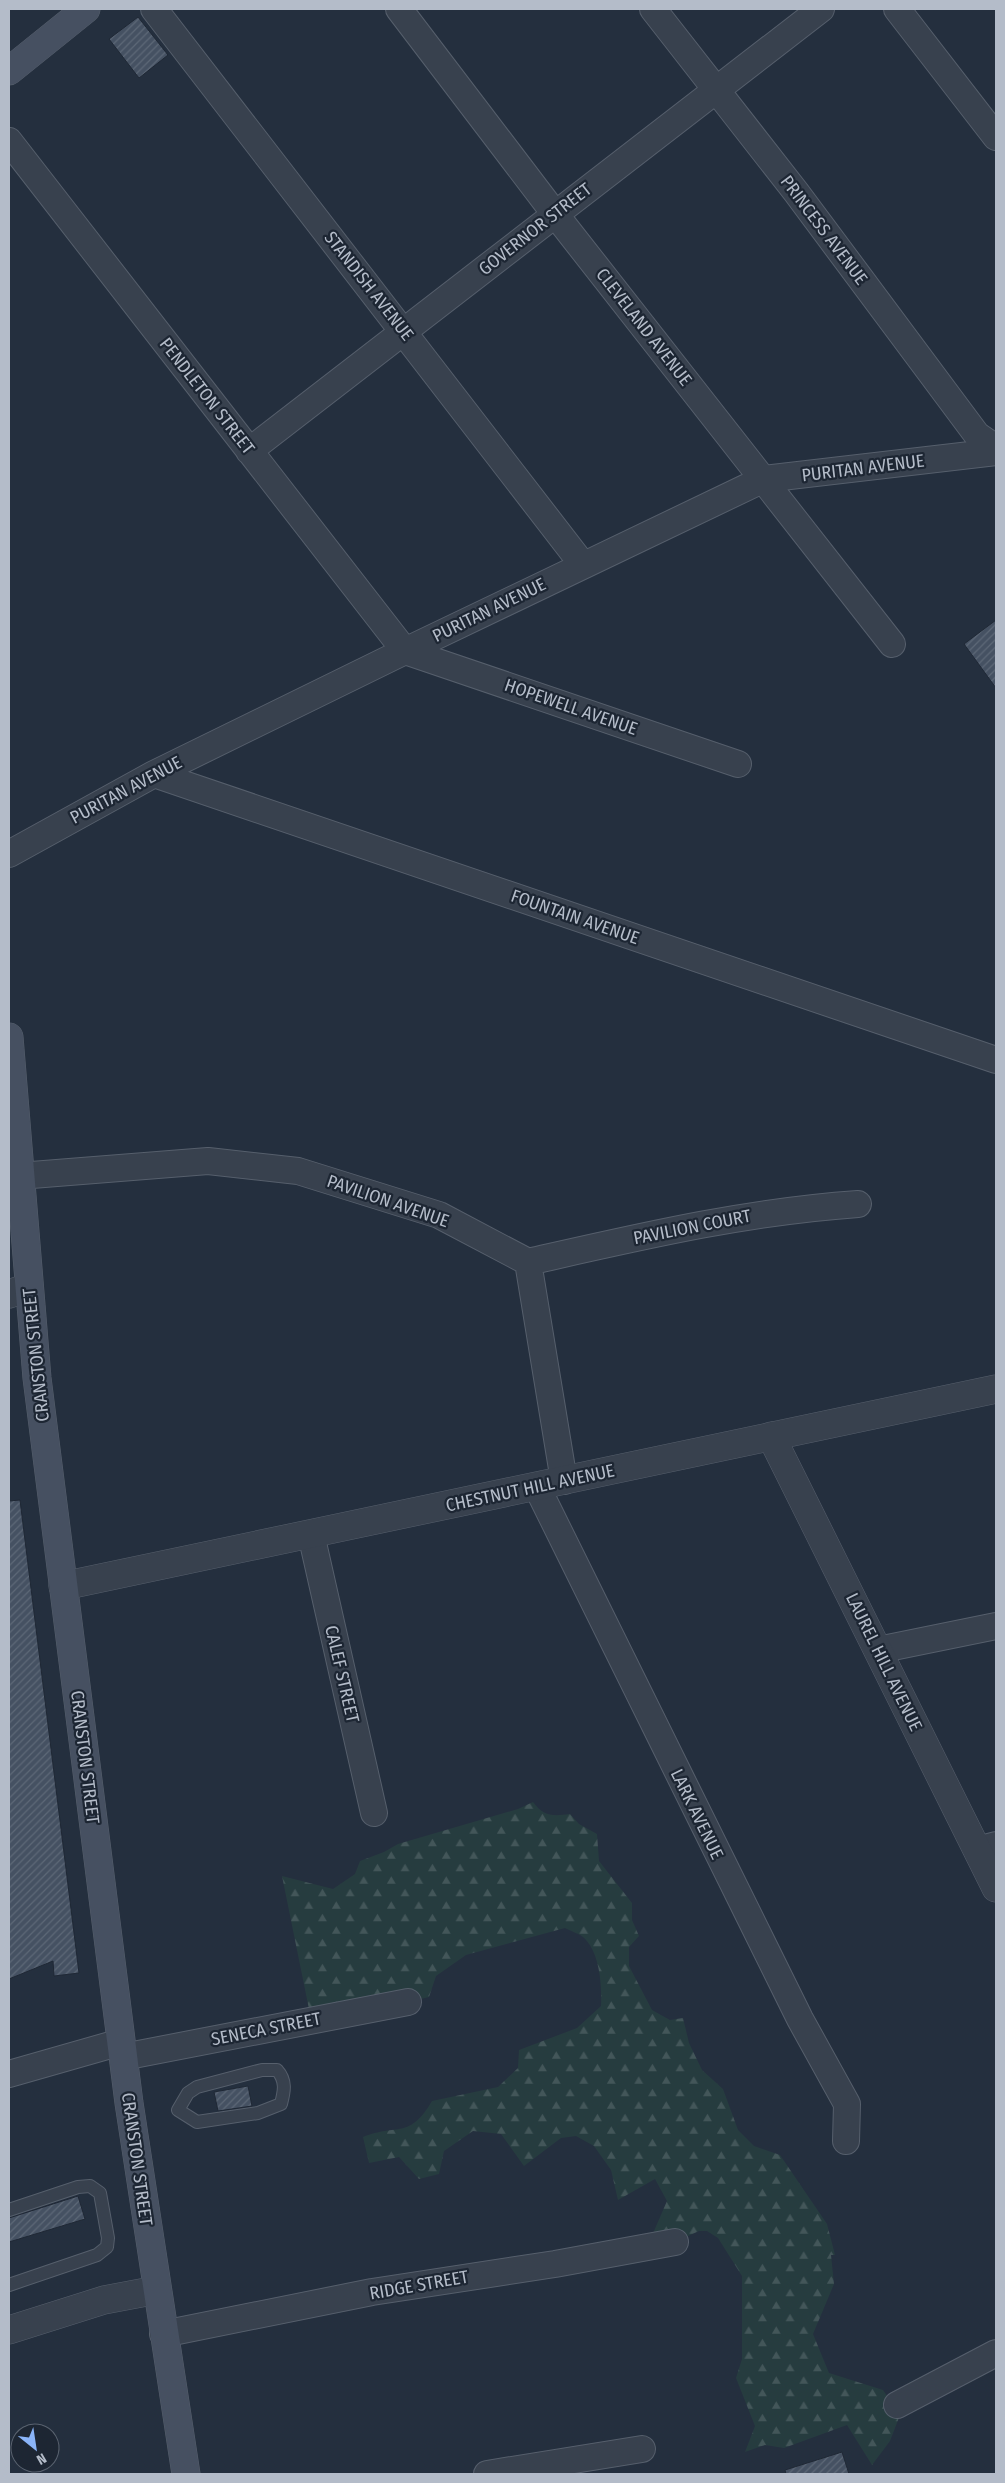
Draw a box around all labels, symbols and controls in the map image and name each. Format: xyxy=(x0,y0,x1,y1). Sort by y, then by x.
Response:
street label: PRINCESS AVENUE xyxy=(776,171,872,289)
street label: GOVERNOR STREET xyxy=(474,178,596,280)
street label: STANDISH AVENUE xyxy=(320,227,418,345)
street label: CLEVELAND AVENUE xyxy=(591,264,697,390)
street label: PENDLETON STREET xyxy=(155,333,260,459)
street label: PURITAN AVENUE xyxy=(800,450,926,486)
street label: PURITAN AVENUE xyxy=(429,573,549,647)
street label: HOPEWELL AVENUE xyxy=(502,674,640,740)
street label: PURITAN AVENUE xyxy=(66,751,186,829)
street label: FOUNTAIN AVENUE xyxy=(508,885,642,949)
street label: PAVILION AVENUE xyxy=(324,1170,452,1232)
street label: PAVILION COURT xyxy=(631,1205,753,1249)
street label: CRANSTON STREET xyxy=(18,1287,54,1423)
street label: CHESTNUT HILL AVENUE xyxy=(444,1459,616,1517)
street label: LAUREL HILL AVENUE xyxy=(841,1589,927,1735)
street label: CALEF STREET xyxy=(320,1623,364,1725)
street label: CRANSTON STREET xyxy=(66,1689,104,1825)
street label: LARK AVENUE xyxy=(666,1765,728,1863)
street label: SENECA STREET xyxy=(209,2007,323,2050)
street label: CRANSTON STREET xyxy=(117,2091,157,2228)
street label: RIDGE STREET xyxy=(368,2265,471,2305)
north arrow xyxy=(10,2423,60,2473)
text: N xyxy=(33,2449,49,2468)

